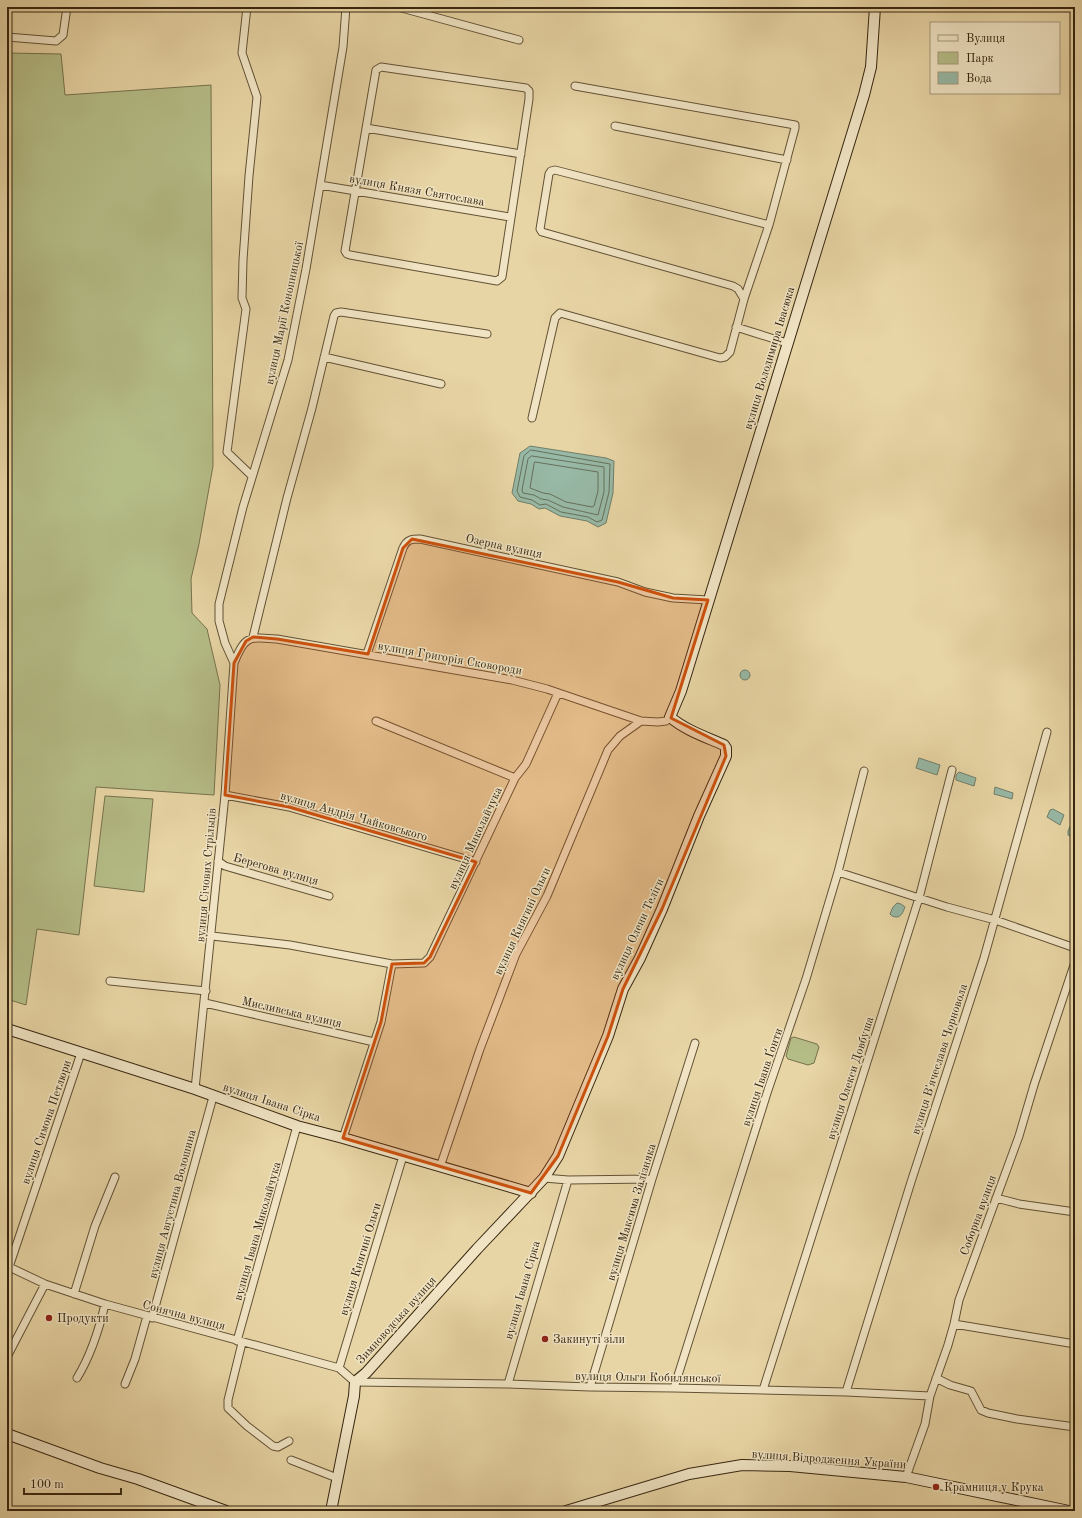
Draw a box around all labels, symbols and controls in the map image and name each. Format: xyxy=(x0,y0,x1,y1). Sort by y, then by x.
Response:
legend xyxy=(930,22,1060,94)
text: Вулиця xyxy=(966,33,1005,45)
text: Парк xyxy=(966,53,994,65)
text: Вода xyxy=(966,73,992,85)
street label: вулиця Князя Святослава xyxy=(348,173,485,209)
street label: вулиця Марії Конопницької xyxy=(263,240,306,386)
street label: вулиця Володимира Івасюка xyxy=(742,285,797,431)
street label: Озерна вулиця xyxy=(464,533,543,561)
street label: вулиця Григорія Сковороди xyxy=(377,639,523,678)
street label: вулиця Миколайчука xyxy=(447,785,505,891)
street label: вулиця Андрія Чайковського xyxy=(279,789,429,844)
street label: вулиця Січових Стрільців xyxy=(194,807,219,943)
street label: Берегова вулиця xyxy=(232,852,320,888)
street label: вулиця Княгині Ольги xyxy=(492,865,553,977)
street label: вулиця Олени Теліги xyxy=(608,876,667,982)
street label: вулиця Вʼячеслава Чорновола xyxy=(909,982,970,1136)
street label: Мисливська вулиця xyxy=(241,996,343,1030)
street label: вулиця Олекси Довбуша xyxy=(825,1015,877,1141)
street label: вулиця Івана Ґонти xyxy=(738,1026,785,1128)
street label: вулиця Симона Петлюри xyxy=(20,1059,74,1186)
street label: вулиця Івана Сірка xyxy=(221,1081,322,1124)
street label: вулиця Августина Волошина xyxy=(147,1128,199,1280)
street label: вулиця Максима Залізняка xyxy=(604,1142,659,1282)
street label: вулиця Івана Миколайчука xyxy=(232,1161,284,1302)
street label: Соборна вулиця xyxy=(959,1173,999,1257)
street label: вулиця Княгині Ольги xyxy=(337,1201,384,1317)
street label: вулиця Івана Сірка xyxy=(502,1239,543,1341)
street label: Зимноводська вулиця xyxy=(355,1275,439,1367)
street label: Сонячна вулиця xyxy=(141,1299,227,1333)
marker: Продукти xyxy=(44,1313,54,1323)
place label: Продукти xyxy=(57,1313,109,1325)
place label: Закинуті зіли xyxy=(553,1333,625,1346)
marker: Закинуті зіли xyxy=(540,1334,550,1344)
street label: вулиця Ольги Кобилянської xyxy=(575,1371,722,1385)
street label: вулиця Відродження України xyxy=(751,1448,907,1471)
scale bar xyxy=(24,1470,121,1496)
text: 100 m xyxy=(30,1479,64,1491)
marker: Крамниця у Крука xyxy=(931,1482,941,1492)
place label: Крамниця у Крука xyxy=(944,1482,1044,1494)

